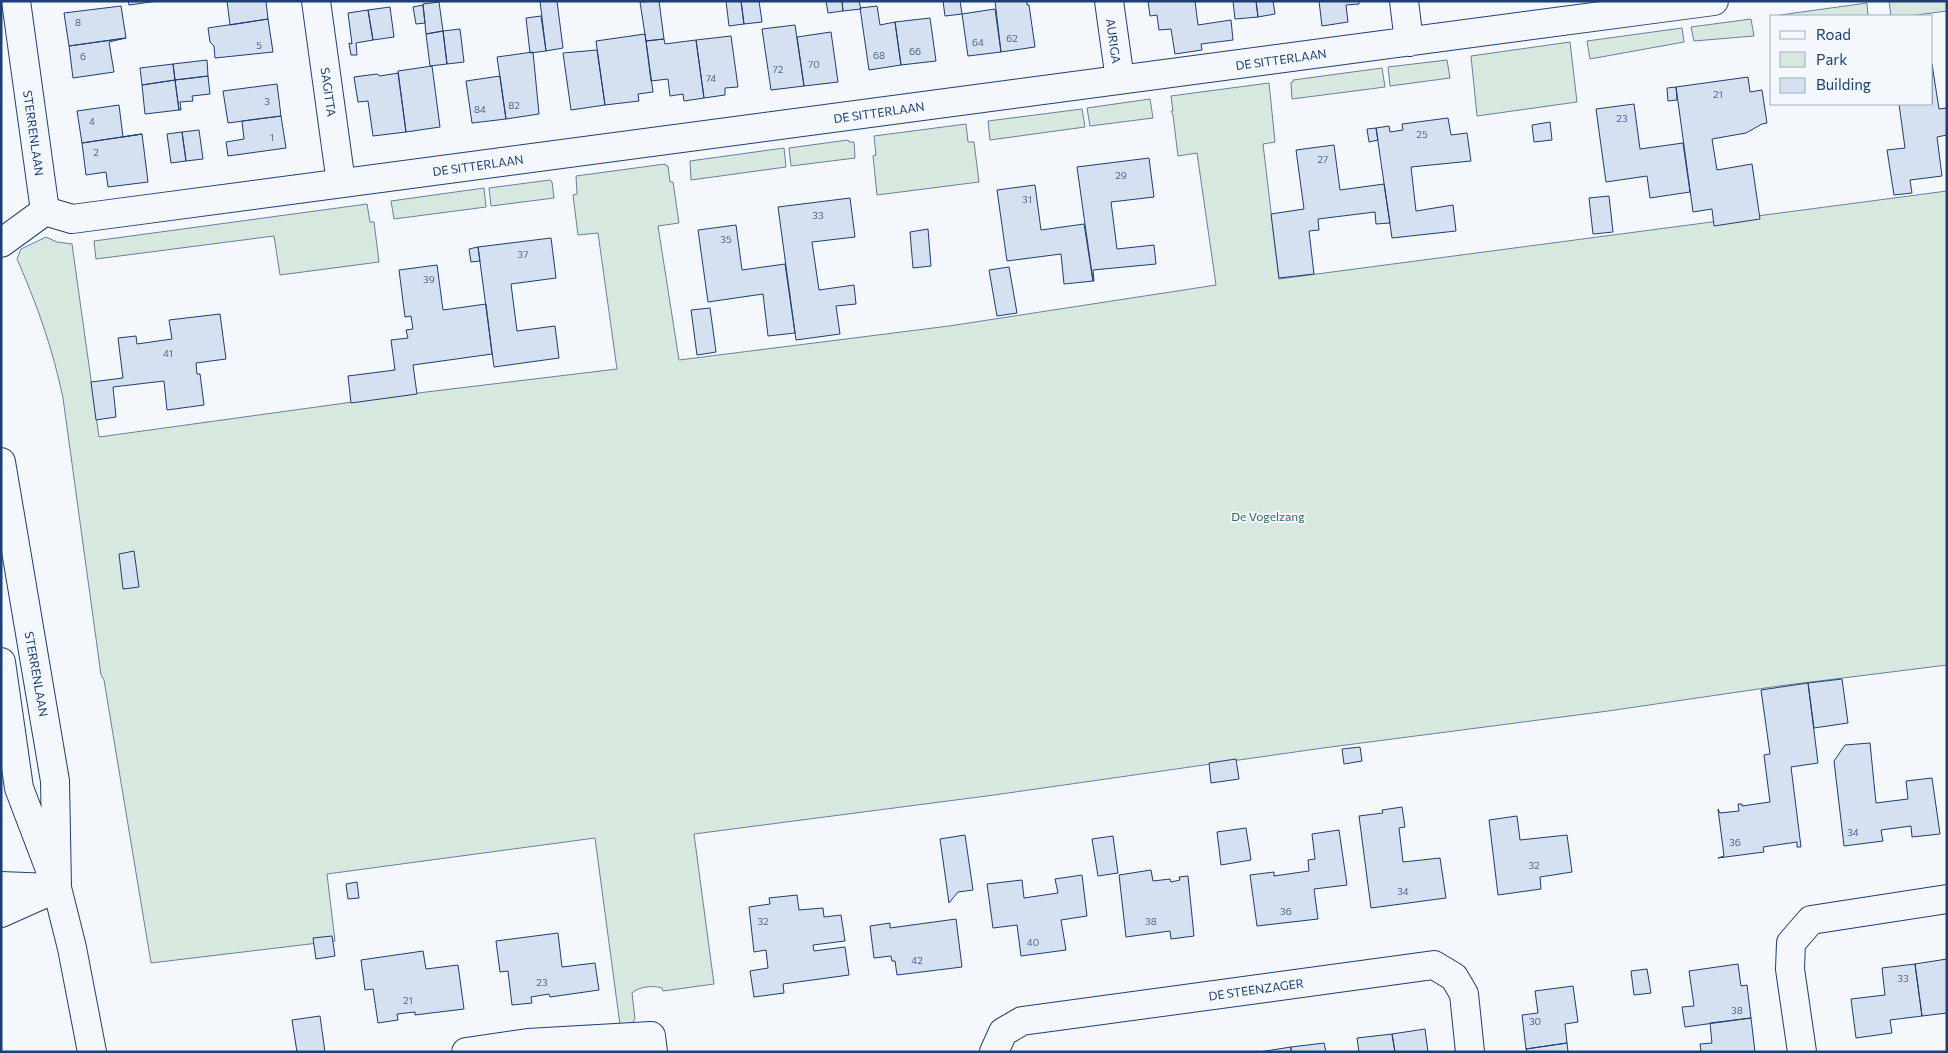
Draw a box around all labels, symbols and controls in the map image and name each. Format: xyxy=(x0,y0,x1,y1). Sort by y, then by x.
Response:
legend xyxy=(1770,15,1933,105)
house number: 8 xyxy=(75,16,81,28)
street label: AURIGA xyxy=(1104,18,1124,64)
text: Road xyxy=(1816,25,1851,43)
house number: 62 xyxy=(1006,32,1018,44)
house number: 64 xyxy=(972,36,984,48)
house number: 5 xyxy=(256,39,262,51)
house number: 66 xyxy=(909,45,921,57)
street label: DE SITTERLAAN xyxy=(1235,46,1327,72)
house number: 68 xyxy=(873,49,885,61)
house number: 6 xyxy=(80,50,86,62)
text: Park xyxy=(1816,50,1847,68)
house number: 70 xyxy=(808,58,820,70)
house number: 72 xyxy=(773,63,784,75)
street label: SAGITTA xyxy=(319,66,339,118)
house number: 74 xyxy=(706,72,716,84)
text: Building xyxy=(1816,75,1871,93)
house number: 21 xyxy=(1713,88,1723,100)
street label: STERRENLAAN xyxy=(21,89,47,177)
house number: 3 xyxy=(264,95,270,107)
house number: 82 xyxy=(508,99,520,111)
street label: DE SITTERLAAN xyxy=(833,99,925,125)
house number: 84 xyxy=(474,103,486,115)
house number: 23 xyxy=(1616,112,1628,124)
house number: 4 xyxy=(89,115,95,127)
house number: 25 xyxy=(1416,128,1428,140)
house number: 1 xyxy=(270,131,274,143)
house number: 2 xyxy=(93,146,99,158)
street label: DE SITTERLAAN xyxy=(432,152,524,178)
house number: 27 xyxy=(1318,153,1328,165)
house number: 29 xyxy=(1115,169,1127,181)
house number: 31 xyxy=(1022,193,1032,205)
house number: 33 xyxy=(812,209,824,221)
house number: 35 xyxy=(720,233,732,245)
house number: 37 xyxy=(518,248,528,260)
house number: 39 xyxy=(423,273,435,285)
house number: 41 xyxy=(163,347,173,359)
park label: De Vogelzang xyxy=(1231,509,1305,523)
street label: STERRENLAAN xyxy=(23,630,51,718)
house number: 34 xyxy=(1847,826,1859,838)
house number: 36 xyxy=(1729,836,1741,848)
house number: 32 xyxy=(1528,859,1540,871)
house number: 34 xyxy=(1397,885,1409,897)
house number: 36 xyxy=(1280,905,1292,917)
house number: 32 xyxy=(757,915,769,927)
house number: 38 xyxy=(1145,915,1157,927)
house number: 40 xyxy=(1027,936,1039,948)
house number: 42 xyxy=(911,954,923,966)
house number: 33 xyxy=(1897,972,1909,984)
street label: DE STEENZAGER xyxy=(1207,975,1305,1003)
house number: 23 xyxy=(536,976,548,988)
house number: 21 xyxy=(403,994,413,1006)
house number: 38 xyxy=(1731,1004,1743,1016)
house number: 30 xyxy=(1529,1015,1541,1027)

